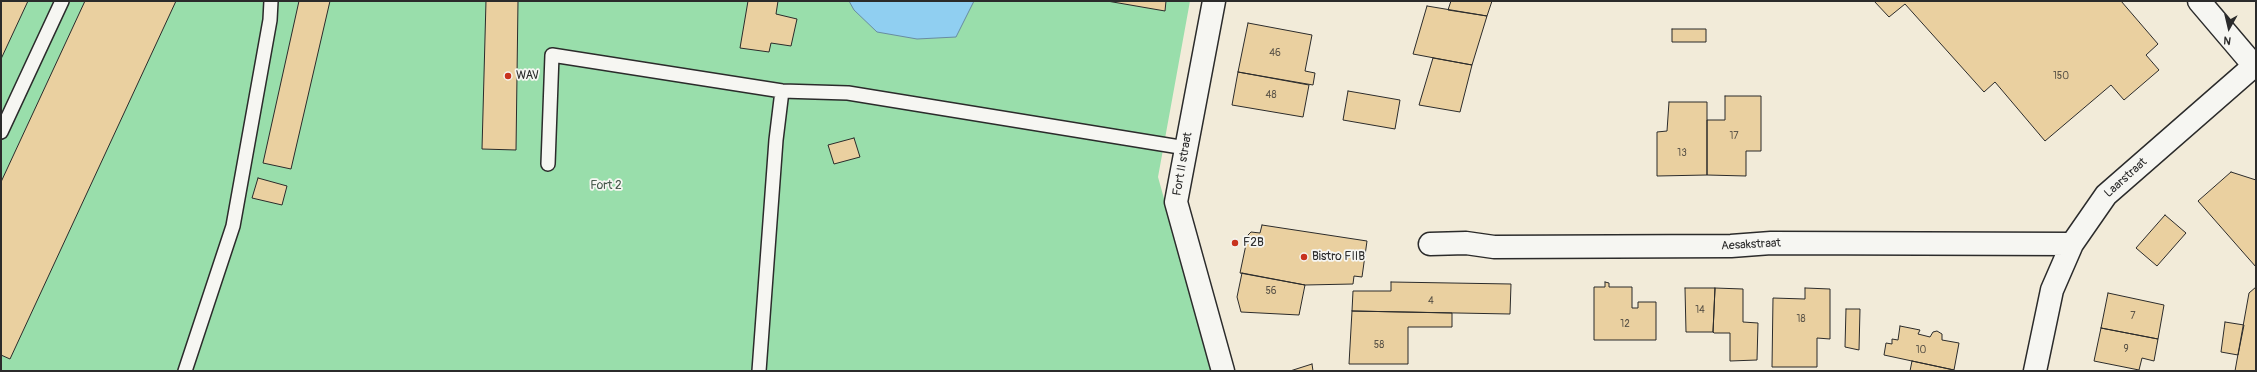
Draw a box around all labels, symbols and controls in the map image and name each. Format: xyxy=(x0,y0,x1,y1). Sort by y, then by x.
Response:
north arrow xyxy=(2209,8,2249,48)
text: N xyxy=(2223,33,2232,47)
house number: 46 xyxy=(1269,47,1281,59)
place label: WAV xyxy=(516,69,539,83)
house number: 150 xyxy=(2053,70,2069,82)
marker: WAV xyxy=(503,71,513,81)
house number: 48 xyxy=(1266,89,1276,101)
house number: 17 xyxy=(1729,130,1739,142)
street label: Fort II straat xyxy=(1170,131,1196,197)
house number: 13 xyxy=(1677,147,1687,159)
street label: Laarstraat xyxy=(2102,155,2150,201)
park label: Fort 2 xyxy=(590,179,622,193)
place label: F2B xyxy=(1243,236,1264,250)
street label: Aesakstraat xyxy=(1721,236,1781,254)
marker: F2B xyxy=(1230,238,1240,248)
place label: Bistro FIIB xyxy=(1312,250,1365,264)
marker: Bistro FIIB xyxy=(1299,252,1309,262)
house number: 56 xyxy=(1265,285,1277,297)
house number: 4 xyxy=(1428,295,1434,307)
house number: 14 xyxy=(1695,304,1705,316)
house number: 7 xyxy=(2130,310,2136,322)
house number: 18 xyxy=(1797,313,1805,325)
house number: 12 xyxy=(1620,318,1630,330)
house number: 58 xyxy=(1374,339,1384,351)
house number: 9 xyxy=(2123,343,2129,355)
house number: 10 xyxy=(1916,344,1926,356)

